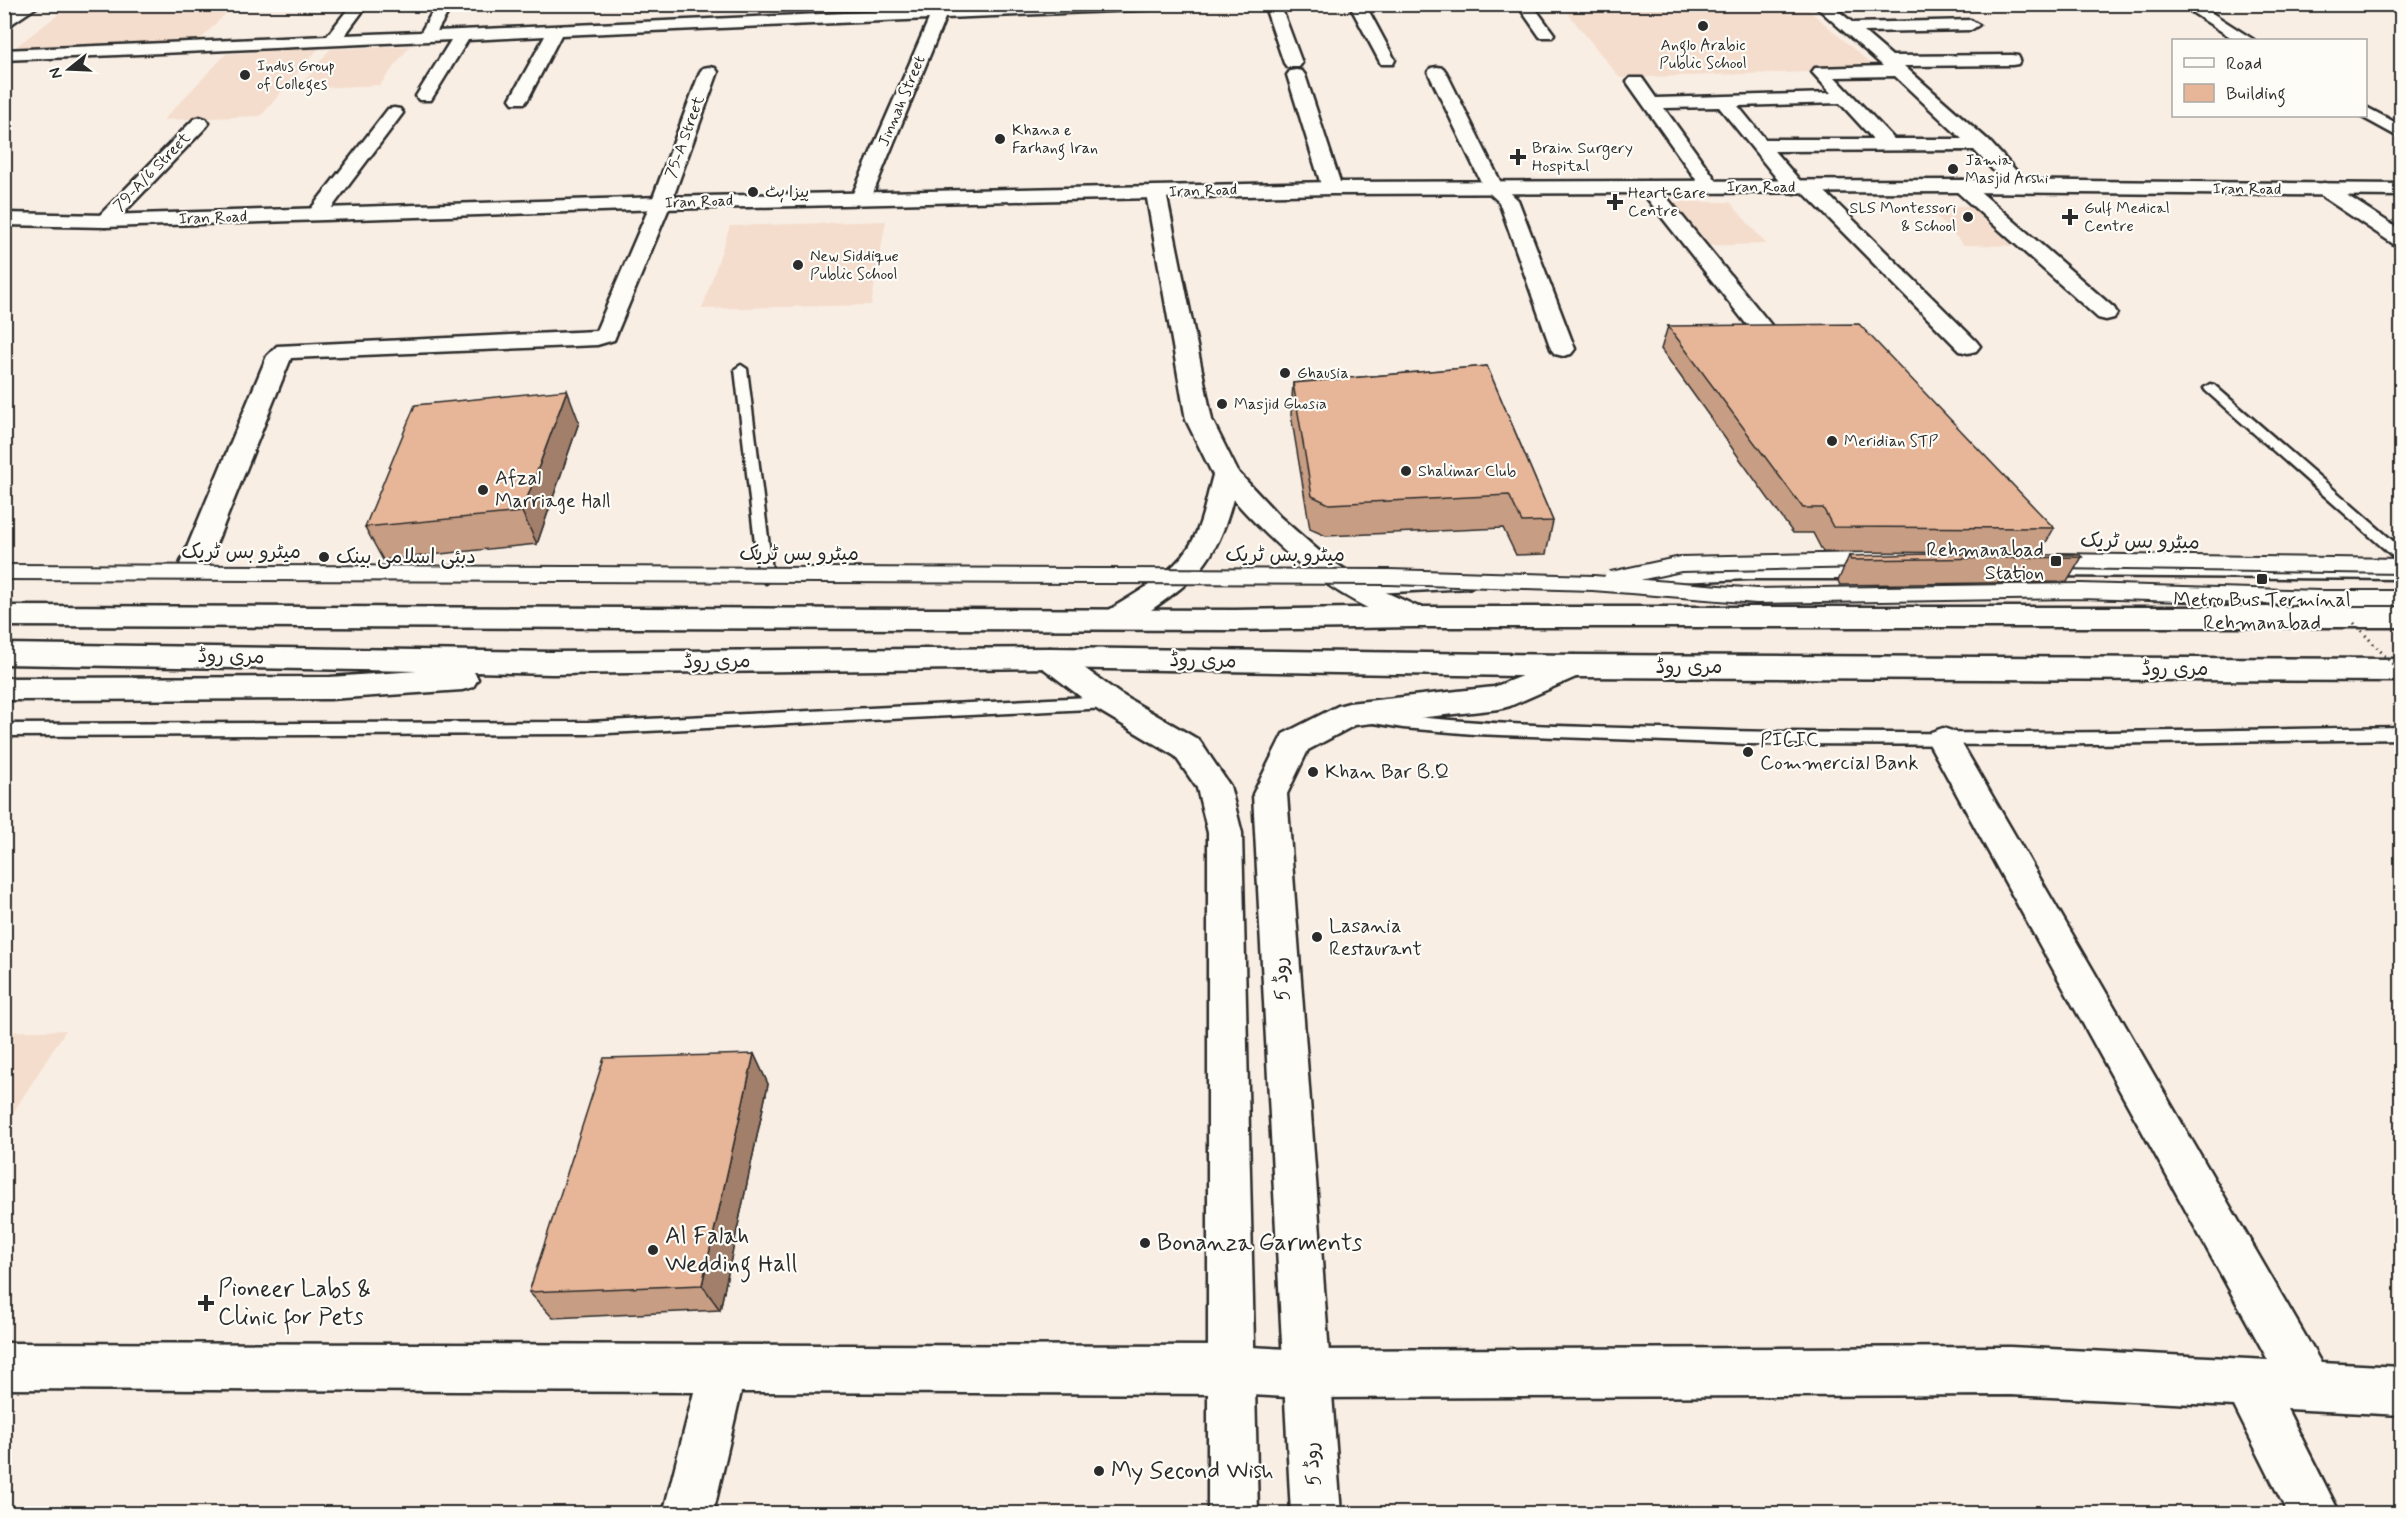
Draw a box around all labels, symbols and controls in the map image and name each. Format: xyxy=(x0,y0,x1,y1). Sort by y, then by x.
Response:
marker: Anglo Arabic Public School xyxy=(1696,19,1710,33)
place label: Anglo Arabic Public School xyxy=(1659,35,1747,74)
north arrow xyxy=(39,39,99,99)
legend xyxy=(2172,39,2367,117)
street label: Jinnah Street xyxy=(873,52,931,150)
text: Road xyxy=(2226,52,2262,76)
place label: Indus Group of Colleges xyxy=(257,56,335,96)
text: N xyxy=(45,65,68,81)
marker: Indus Group of Colleges xyxy=(238,68,252,82)
text: Building xyxy=(2226,82,2286,108)
street label: 75-A Street xyxy=(660,92,710,181)
place label: Khana e Farhang Iran xyxy=(1012,120,1098,160)
street label: 79-A/6 Street xyxy=(109,128,195,216)
marker: Khana e Farhang Iran xyxy=(993,132,1007,146)
place label: Brain Surgery Hospital xyxy=(1532,138,1633,177)
marker: Brain Surgery Hospital xyxy=(1509,148,1527,166)
place label: Jamia Masjid Arshi xyxy=(1965,150,2049,189)
marker: Jamia Masjid Arshi xyxy=(1946,162,1960,176)
street label: Iran Road xyxy=(1727,177,1795,198)
street label: Iran Road xyxy=(1168,179,1238,203)
street label: Iran Road xyxy=(2213,179,2281,200)
place label: پیزا ہٹ xyxy=(765,182,809,203)
place label: Heart Care Centre xyxy=(1628,183,1706,222)
marker: پیزا ہٹ xyxy=(746,185,760,199)
street label: Iran Road xyxy=(664,190,734,214)
marker: Heart Care Centre xyxy=(1606,193,1624,211)
place label: SLS Montessori & School xyxy=(1850,198,1956,237)
place label: Gulf Medical Centre xyxy=(2084,198,2170,237)
street label: Iran Road xyxy=(178,206,248,230)
marker: Gulf Medical Centre xyxy=(2061,208,2079,226)
marker: SLS Montessori & School xyxy=(1961,210,1975,224)
place label: New Siddique Public School xyxy=(810,246,899,285)
marker: New Siddique Public School xyxy=(791,258,805,272)
place label: Ghausia xyxy=(1297,363,1349,384)
marker: Ghausia xyxy=(1278,366,1292,380)
place label: Masjid Ghosia xyxy=(1234,394,1327,415)
marker: Masjid Ghosia xyxy=(1215,397,1229,411)
place label: Meridian STP xyxy=(1844,431,1939,452)
marker: Meridian STP xyxy=(1825,434,1839,448)
place label: Shalimar Club xyxy=(1418,461,1516,482)
marker: Shalimar Club xyxy=(1399,464,1413,478)
place label: Afzal Marriage Hall xyxy=(495,465,611,515)
marker: Afzal Marriage Hall xyxy=(476,483,490,497)
street label: میٹرو بس ٹریک xyxy=(2080,527,2200,557)
place label: Rehmanabad Station xyxy=(1926,537,2044,587)
street label: میٹرو بس ٹریک xyxy=(181,539,301,566)
street label: میٹرو بس ٹریک xyxy=(739,541,859,568)
street label: میٹرو بس ٹریک xyxy=(1225,542,1345,569)
place label: دبئی اسلامی بینک xyxy=(336,544,476,571)
marker: دبئی اسلامی بینک xyxy=(317,550,331,564)
marker: Rehmanabad Station xyxy=(2049,554,2063,568)
marker: Metro Bus Terminal Rehmanabad xyxy=(2255,572,2269,586)
place label: Metro Bus Terminal Rehmanabad xyxy=(2173,587,2351,637)
street label: مری روڈ xyxy=(197,643,265,671)
street label: مری روڈ xyxy=(1169,647,1237,675)
street label: مری روڈ xyxy=(683,648,751,676)
street label: مری روڈ xyxy=(1655,654,1723,681)
street label: مری روڈ xyxy=(2141,656,2209,683)
place label: PICIC Commercial Bank xyxy=(1760,727,1918,777)
marker: PICIC Commercial Bank xyxy=(1741,745,1755,759)
place label: Khan Bar B.Q xyxy=(1325,759,1449,786)
marker: Khan Bar B.Q xyxy=(1306,765,1320,779)
place label: Lasania Restaurant xyxy=(1329,913,1422,963)
marker: Lasania Restaurant xyxy=(1310,930,1324,944)
street label: روڈ 5 xyxy=(1267,956,1297,1002)
place label: Al Falah Wedding Hall xyxy=(665,1221,798,1283)
place label: Bonanza Garments xyxy=(1157,1228,1363,1259)
marker: Bonanza Garments xyxy=(1138,1236,1152,1250)
marker: Al Falah Wedding Hall xyxy=(646,1243,660,1257)
place label: Pioneer Labs & Clinic for Pets xyxy=(218,1274,371,1335)
marker: Pioneer Labs & Clinic for Pets xyxy=(199,1296,213,1310)
street label: روڈ 5 xyxy=(1298,1441,1328,1487)
place label: My Second Wish xyxy=(1111,1456,1274,1487)
marker: My Second Wish xyxy=(1092,1464,1106,1478)

